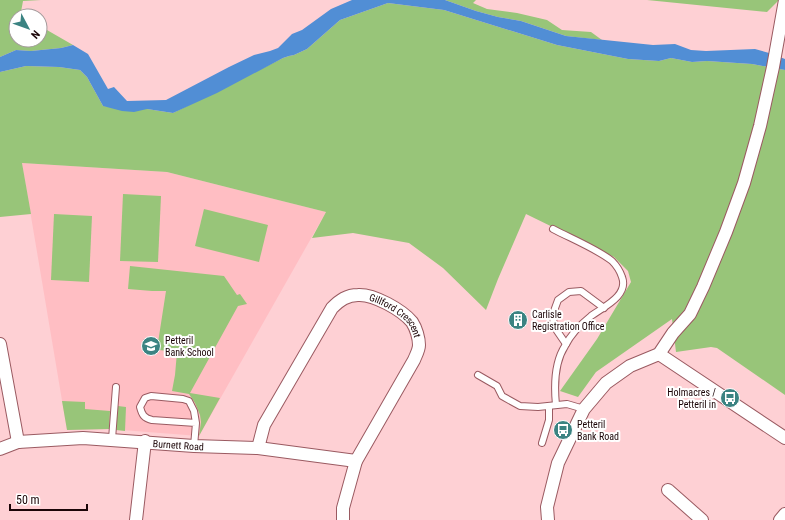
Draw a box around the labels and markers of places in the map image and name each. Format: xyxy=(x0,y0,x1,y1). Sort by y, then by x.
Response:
building icon: Carlisle Registration Office xyxy=(507,309,529,331)
place label: Carlisle Registration Office xyxy=(532,309,605,332)
school or university icon: Petteril Bank School xyxy=(140,335,162,357)
place label: Petteril Bank School xyxy=(165,335,214,358)
place label: Holmacres / Petteril in xyxy=(667,387,716,410)
bus stop icon: Holmacres / Petteril in xyxy=(719,387,741,409)
bus stop icon: Petteril Bank Road xyxy=(552,419,574,441)
place label: Petteril Bank Road xyxy=(577,419,619,442)

